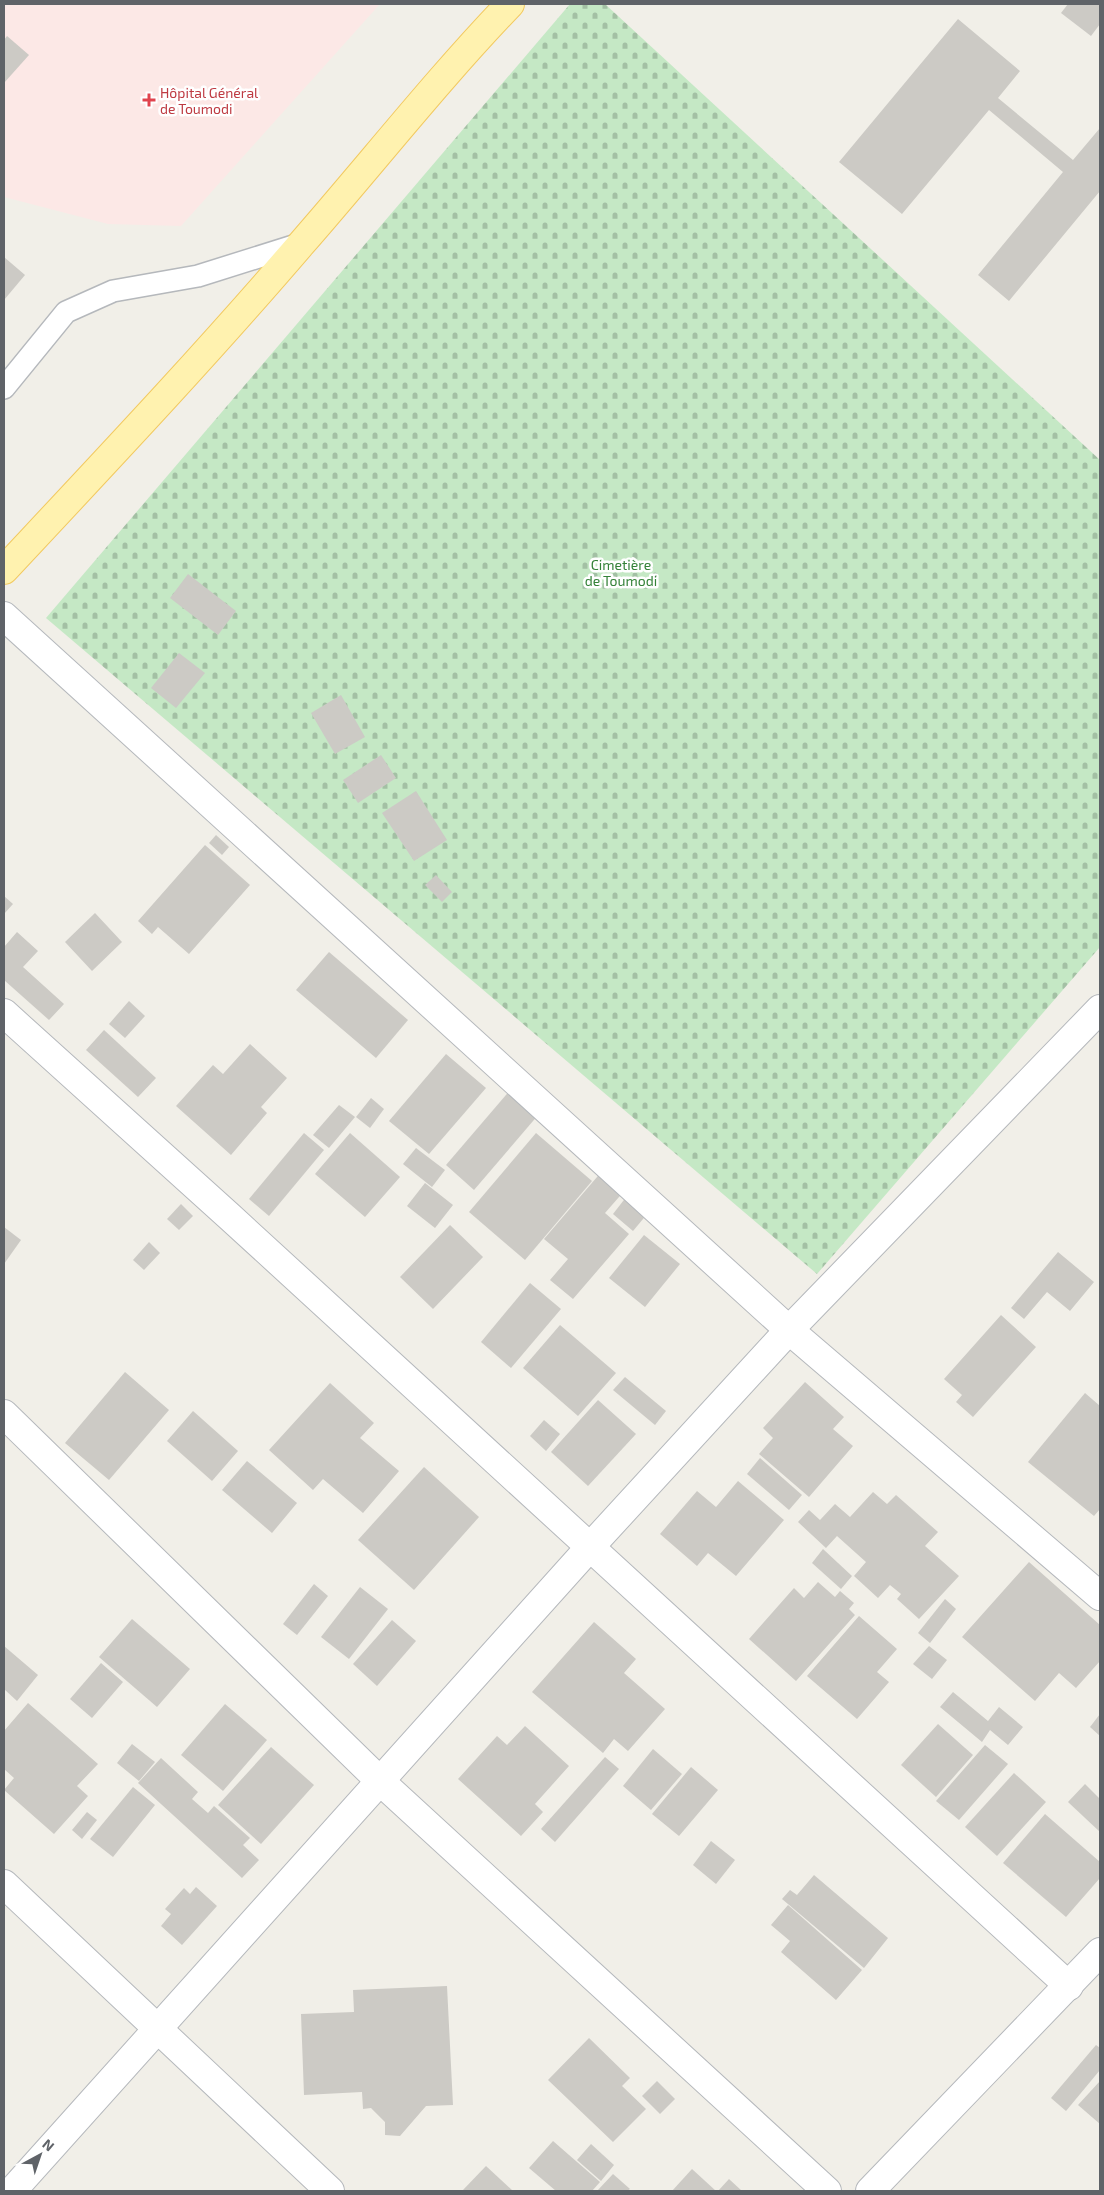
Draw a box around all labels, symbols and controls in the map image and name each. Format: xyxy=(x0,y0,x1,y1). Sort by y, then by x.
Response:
place label: Hôpital Général de Toumodi xyxy=(160,84,259,117)
marker: Hôpital Général de Toumodi xyxy=(142,93,156,107)
park label: Cimetière de Toumodi xyxy=(585,556,657,589)
north arrow xyxy=(15,2130,65,2180)
text: N xyxy=(39,2135,58,2154)

